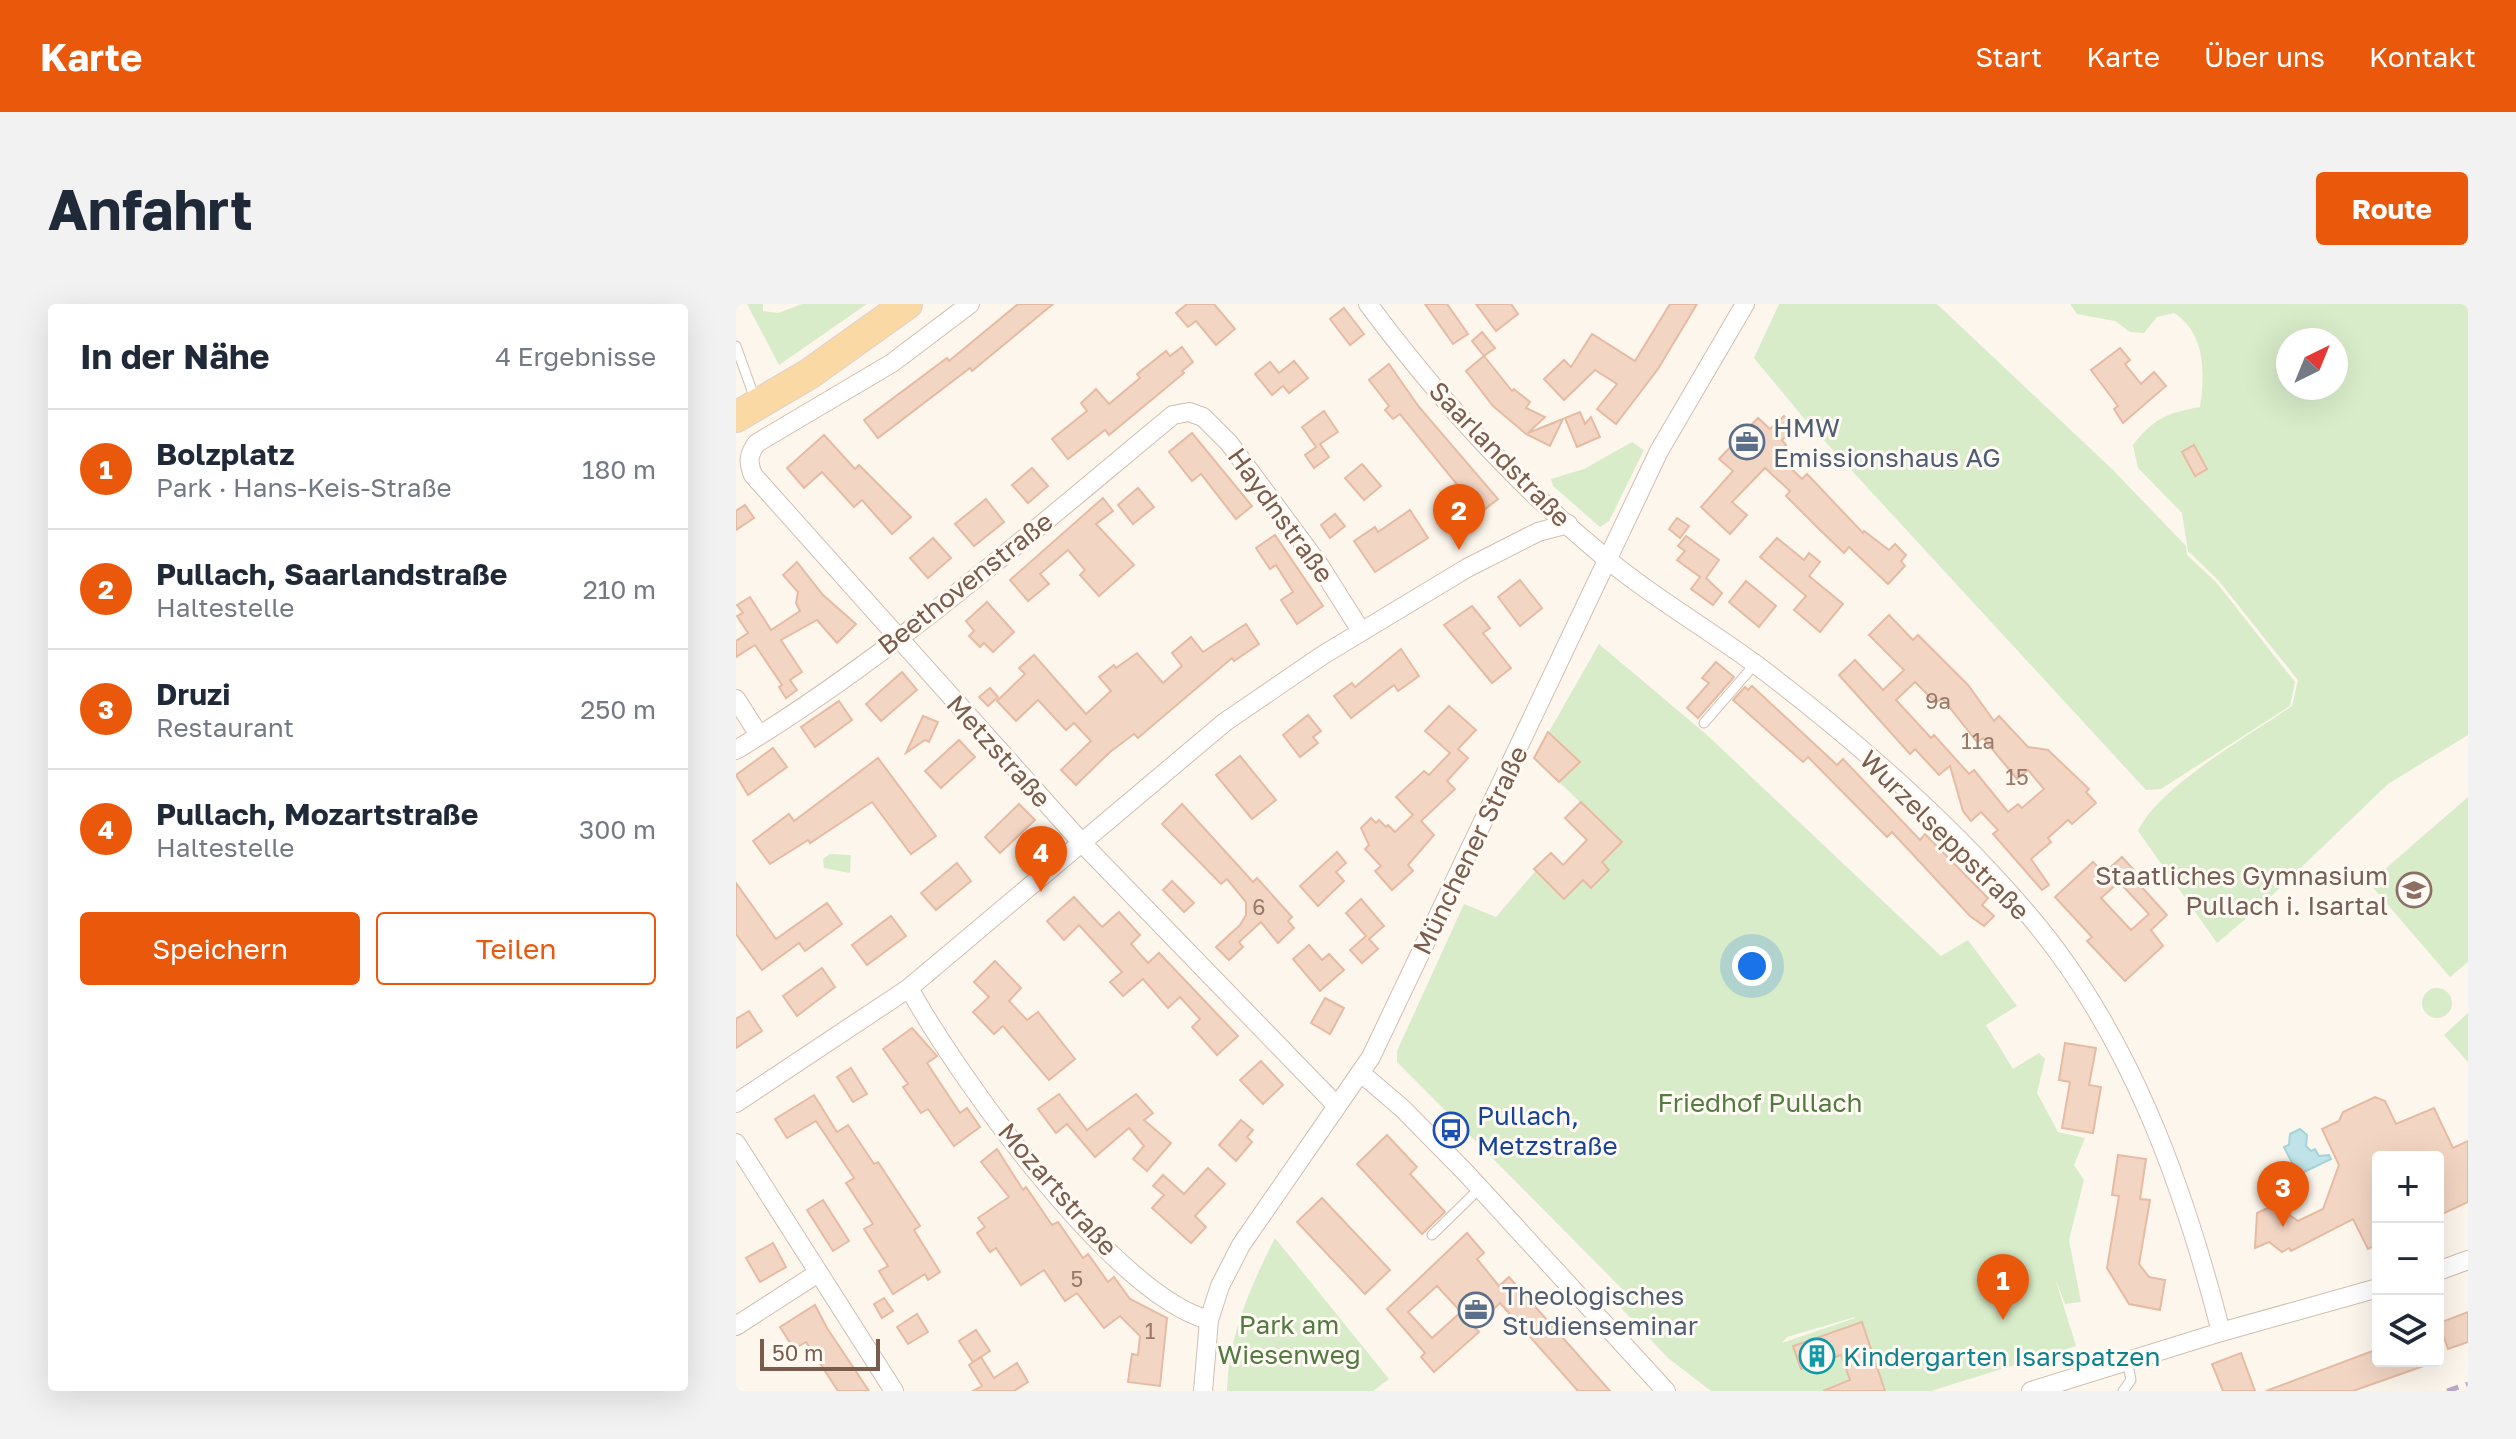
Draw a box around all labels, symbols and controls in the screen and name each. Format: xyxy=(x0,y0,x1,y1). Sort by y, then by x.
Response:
text: Karte xyxy=(40,34,142,79)
text: Start xyxy=(1975,40,2042,73)
text: Karte xyxy=(2086,40,2160,73)
text: Über uns xyxy=(2204,40,2325,73)
text: Kontakt xyxy=(2369,40,2476,73)
button: Route xyxy=(2316,172,2468,245)
text: Anfahrt xyxy=(48,175,253,242)
north arrow xyxy=(2276,328,2348,400)
text: In der Nähe xyxy=(80,336,270,376)
text: 4 Ergebnisse xyxy=(495,341,656,372)
street label: Saarlandstraße xyxy=(1423,375,1577,533)
place label: HMW Emissionshaus AG xyxy=(1773,412,2001,473)
office icon: HMW Emissionshaus AG xyxy=(1728,423,1766,461)
text: Bolzplatz xyxy=(156,436,294,472)
street label: Haydnstraße xyxy=(1222,442,1340,588)
text: 1 xyxy=(99,454,113,485)
text: 180 m xyxy=(582,454,656,485)
text: Park · Hans-Keis-Straße xyxy=(156,472,452,503)
pin: 2 xyxy=(1433,484,1485,550)
street label: Beethovenstraße xyxy=(872,505,1058,661)
text: Pullach, Saarlandstraße xyxy=(156,556,507,592)
text: 2 xyxy=(98,574,114,605)
text: 210 m xyxy=(583,574,656,605)
text: Haltestelle xyxy=(156,592,294,623)
text: Druzi xyxy=(156,676,231,712)
house number: 9a xyxy=(1925,687,1951,714)
street label: Metzstraße xyxy=(940,688,1058,814)
text: 3 xyxy=(98,694,114,725)
text: 250 m xyxy=(580,694,656,725)
text: Restaurant xyxy=(156,712,294,743)
house number: 11a xyxy=(1961,727,1995,754)
street label: Münchener Straße xyxy=(1406,741,1534,959)
street label: Wurzelseppstraße xyxy=(1854,744,2036,926)
house number: 15 xyxy=(2005,763,2029,790)
text: Pullach, Mozartstraße xyxy=(156,796,478,832)
text: 4 xyxy=(98,814,114,845)
text: 300 m xyxy=(579,814,656,845)
pin: 4 xyxy=(1015,826,1067,892)
text: Haltestelle xyxy=(156,832,294,863)
place label: Staatliches Gymnasium Pullach i. Isartal xyxy=(2095,860,2388,921)
school or university icon: Staatliches Gymnasium Pullach i. Isartal xyxy=(2395,871,2433,909)
house number: 6 xyxy=(1252,893,1266,920)
button: Speichern xyxy=(80,912,360,985)
button: Teilen xyxy=(376,912,656,985)
your location xyxy=(1732,946,1772,986)
park label: Friedhof Pullach xyxy=(1657,1087,1863,1118)
place label: Pullach, Metzstraße xyxy=(1477,1100,1618,1161)
bus stop icon: Pullach, Metzstraße xyxy=(1432,1111,1470,1149)
street label: Mozartstraße xyxy=(992,1116,1124,1262)
map controls xyxy=(2372,1151,2444,1367)
button: + xyxy=(2372,1151,2444,1223)
pin: 3 xyxy=(2257,1161,2309,1227)
button: − xyxy=(2372,1223,2444,1295)
pin: 1 xyxy=(1977,1254,2029,1320)
house number: 5 xyxy=(1071,1265,1083,1292)
place label: Theologisches Studienseminar xyxy=(1502,1280,1698,1341)
office icon: Theologisches Studienseminar xyxy=(1457,1291,1495,1329)
button: layers xyxy=(2372,1295,2444,1367)
park label: Park am Wiesenweg xyxy=(1217,1309,1361,1370)
house number: 1 xyxy=(1145,1317,1156,1344)
scale bar xyxy=(760,1335,880,1371)
building icon: Kindergarten Isarspatzen xyxy=(1798,1337,1836,1375)
text: 50 m xyxy=(772,1339,823,1366)
place label: Kindergarten Isarspatzen xyxy=(1843,1341,2160,1372)

